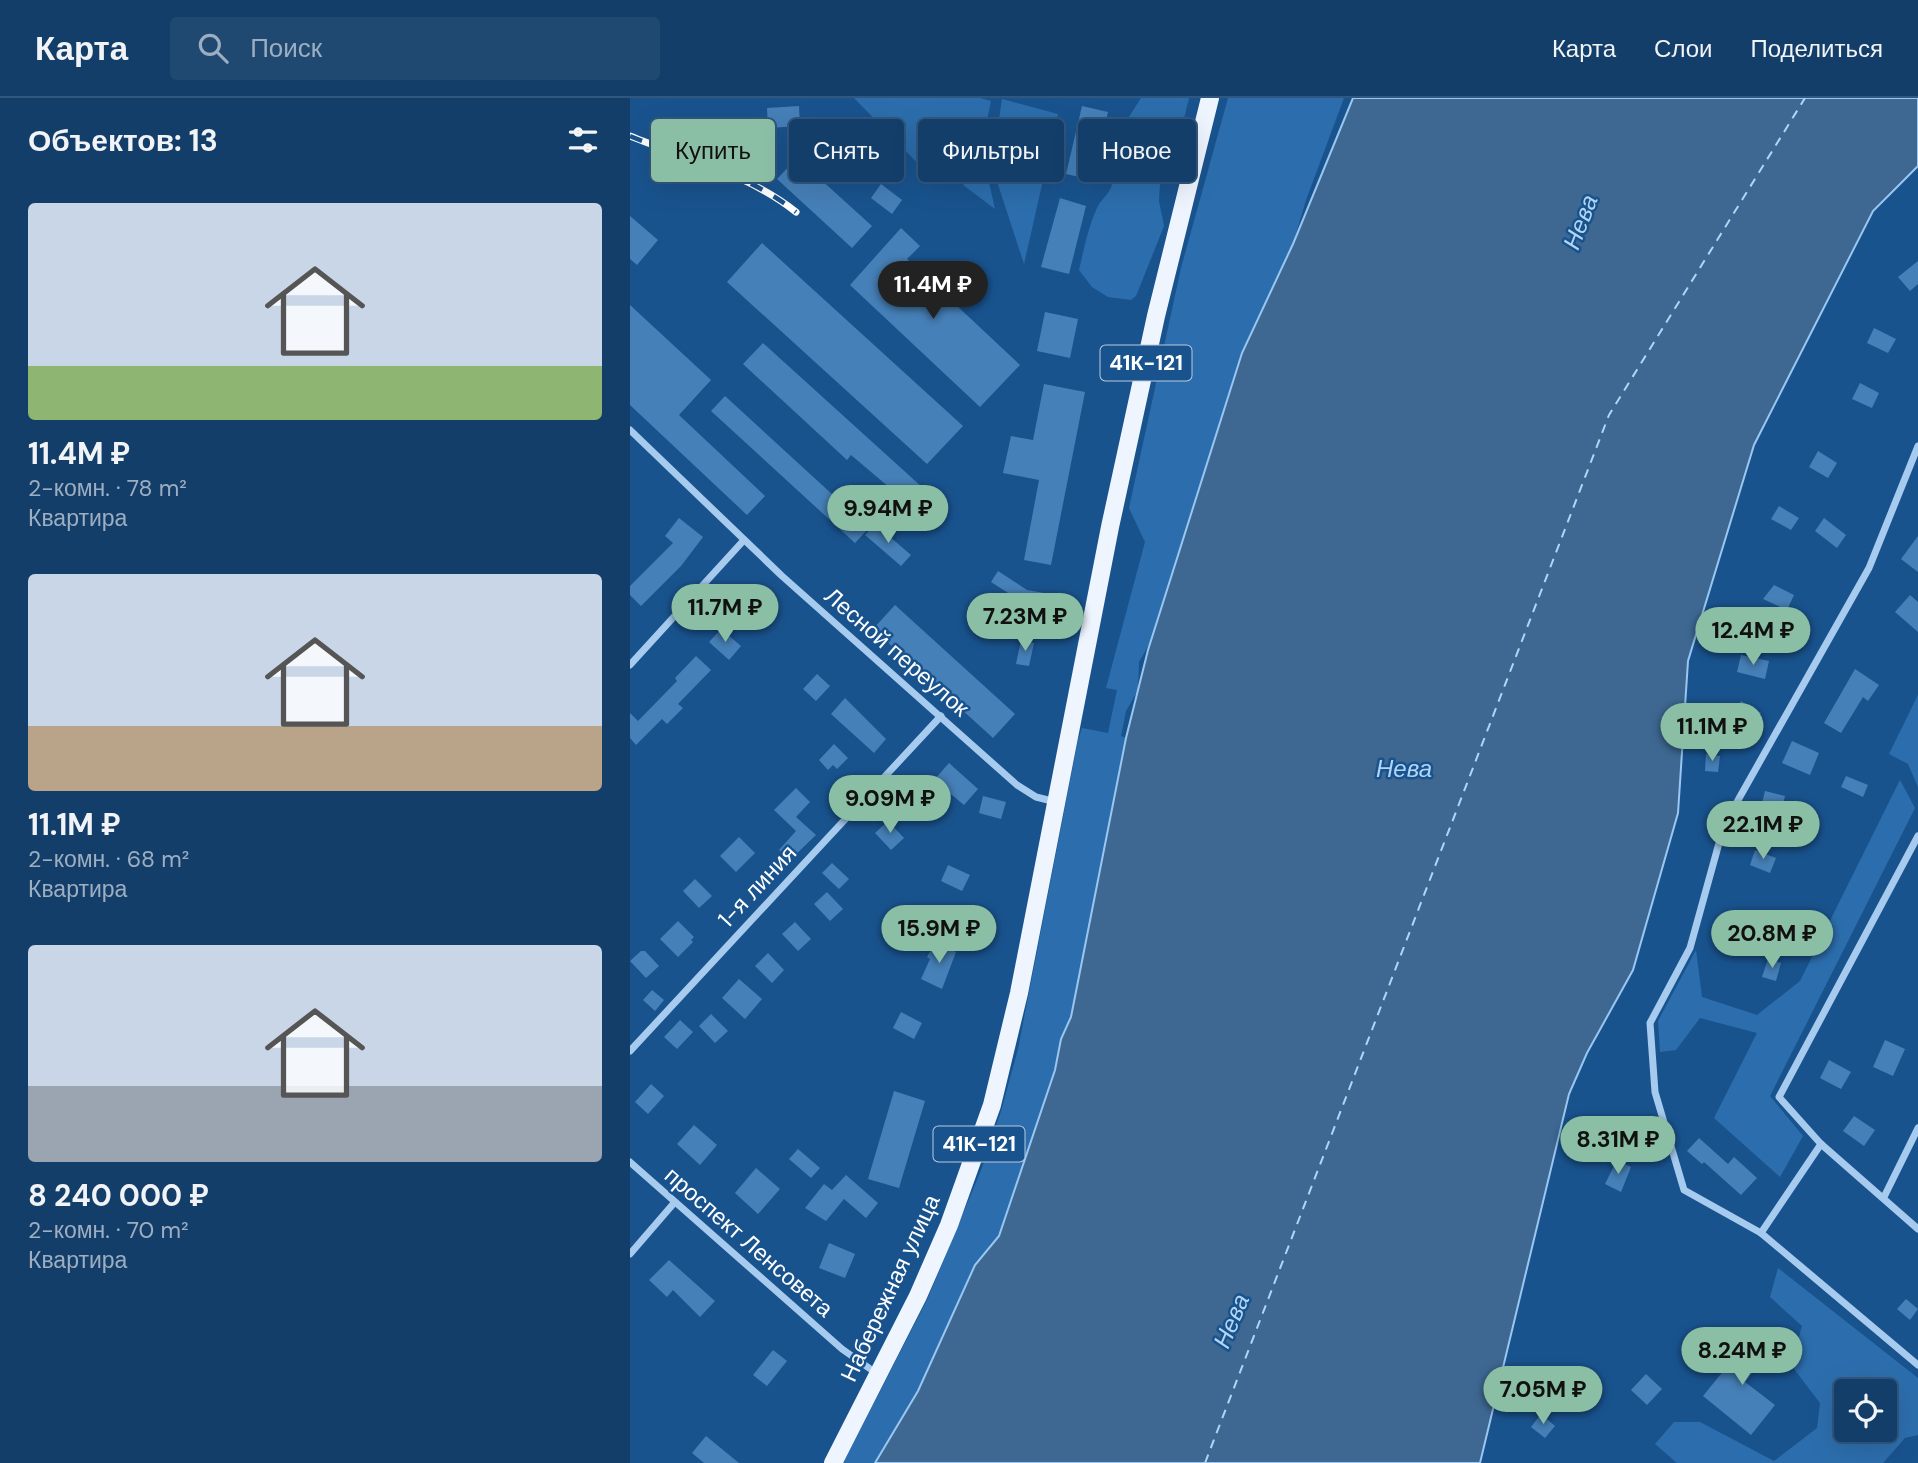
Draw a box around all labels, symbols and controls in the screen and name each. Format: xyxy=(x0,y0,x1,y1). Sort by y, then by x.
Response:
search box xyxy=(170,17,660,80)
text: Карта xyxy=(35,27,128,70)
icon: search xyxy=(194,29,232,67)
text: Поиск xyxy=(250,31,322,65)
text: Карта xyxy=(1552,33,1616,64)
text: Слои xyxy=(1654,33,1712,64)
text: Поделиться xyxy=(1750,33,1883,64)
chip: Купить xyxy=(651,119,775,182)
chip: Снять xyxy=(789,119,904,182)
chip: Фильтры xyxy=(918,119,1064,182)
chip: Новое xyxy=(1078,119,1196,182)
text: Объектов: 13 xyxy=(28,121,218,160)
icon: filters xyxy=(564,121,602,159)
water label: Нева xyxy=(1555,190,1605,254)
icon: home xyxy=(252,248,378,374)
pin: 11.4M ₽ xyxy=(868,262,998,321)
text: 11.4M ₽ xyxy=(894,269,972,299)
road number: 41К-121 xyxy=(1100,345,1192,380)
text: 11.4M ₽ xyxy=(28,434,130,473)
text: 2-комн. · 78 m² xyxy=(28,473,187,503)
pin: 9.94M ₽ xyxy=(823,486,953,545)
text: 9.94M ₽ xyxy=(843,493,933,523)
text: Квартира xyxy=(28,503,127,533)
street label: Лесной переулок xyxy=(818,581,976,724)
pin: 11.7M ₽ xyxy=(660,584,790,644)
text: 11.7M ₽ xyxy=(687,592,763,622)
pin: 7.23M ₽ xyxy=(960,594,1090,653)
text: 7.23M ₽ xyxy=(983,601,1067,631)
pin: 12.4M ₽ xyxy=(1688,608,1818,667)
text: 12.4M ₽ xyxy=(1711,615,1795,645)
icon: home xyxy=(252,619,378,745)
pin: 11.1M ₽ xyxy=(1647,704,1777,763)
text: 11.1M ₽ xyxy=(1677,711,1747,741)
water label: Нева xyxy=(1376,753,1432,784)
pin: 9.09M ₽ xyxy=(825,776,955,835)
text: 9.09M ₽ xyxy=(845,783,935,813)
pin: 22.1M ₽ xyxy=(1698,802,1828,861)
text: 11.1M ₽ xyxy=(28,805,121,844)
text: 22.1M ₽ xyxy=(1723,809,1803,839)
street label: 1-я линия xyxy=(711,838,803,934)
text: 2-комн. · 68 m² xyxy=(28,844,189,874)
text: Квартира xyxy=(28,874,127,904)
pin: 15.9M ₽ xyxy=(874,906,1004,965)
pin: 20.8M ₽ xyxy=(1707,910,1837,970)
text: 15.9M ₽ xyxy=(897,913,981,943)
text: 20.8M ₽ xyxy=(1727,918,1817,948)
icon: home xyxy=(252,990,378,1116)
pin: 8.31M ₽ xyxy=(1553,1116,1683,1176)
text: 8.31M ₽ xyxy=(1576,1124,1660,1154)
road number: 41К-121 xyxy=(934,1126,1024,1162)
street label: проспект Ленсовета xyxy=(658,1160,840,1324)
text: 8 240 000 ₽ xyxy=(28,1176,209,1215)
street label: Набережная улица xyxy=(833,1189,947,1386)
text: 2-комн. · 70 m² xyxy=(28,1215,189,1245)
text: Квартира xyxy=(28,1245,127,1275)
water label: Нева xyxy=(1206,1289,1256,1353)
pin: 8.24M ₽ xyxy=(1677,1328,1807,1387)
text: 8.24M ₽ xyxy=(1697,1335,1787,1365)
pin: 7.05M ₽ xyxy=(1478,1366,1608,1426)
text: 7.05M ₽ xyxy=(1499,1374,1587,1404)
map controls xyxy=(1834,1379,1897,1442)
button: locate xyxy=(1834,1379,1897,1442)

